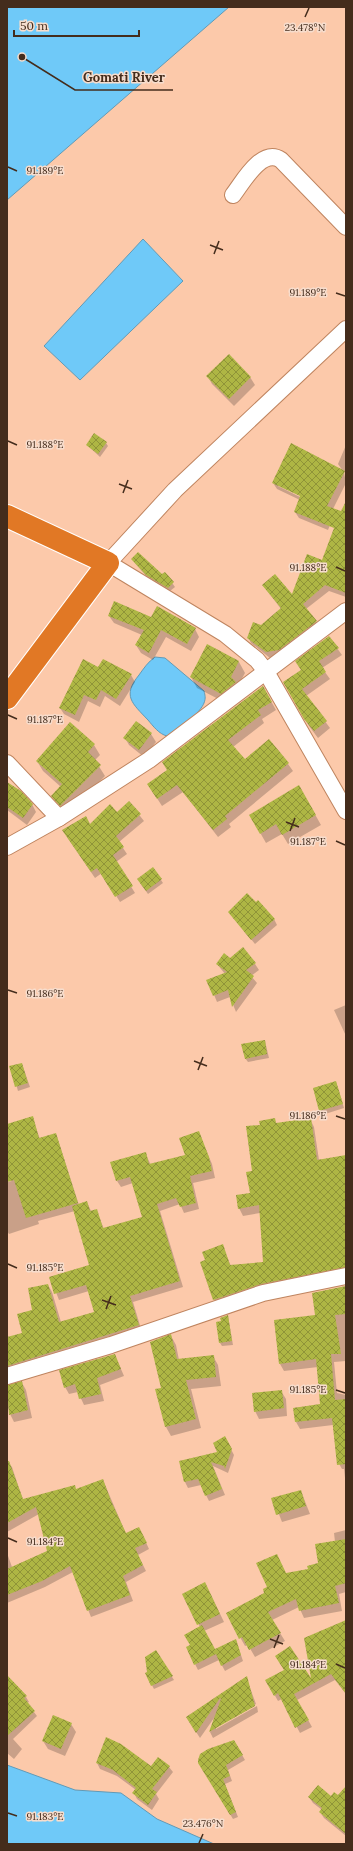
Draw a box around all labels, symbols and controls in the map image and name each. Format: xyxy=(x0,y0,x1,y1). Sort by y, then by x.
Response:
scale bar xyxy=(14,12,139,38)
text: 50 m xyxy=(20,18,48,33)
text: 23.478°N xyxy=(285,21,326,34)
callout: Gomati River xyxy=(75,65,173,90)
text: Gomati River xyxy=(83,69,166,86)
text: 91.189°E xyxy=(26,164,64,177)
text: 91.189°E xyxy=(289,286,327,299)
text: 91.188°E xyxy=(26,438,64,451)
text: 91.188°E xyxy=(289,561,327,574)
text: 91.187°E xyxy=(27,713,63,726)
text: 91.187°E xyxy=(290,835,326,848)
text: 91.186°E xyxy=(26,987,64,1000)
text: 91.186°E xyxy=(289,1109,327,1122)
text: 91.185°E xyxy=(27,1261,63,1274)
text: 91.185°E xyxy=(290,1383,326,1396)
text: 91.184°E xyxy=(27,1535,63,1548)
text: 91.184°E xyxy=(290,1658,326,1671)
text: 91.183°E xyxy=(27,1810,63,1823)
text: 23.476°N xyxy=(183,1817,224,1830)

